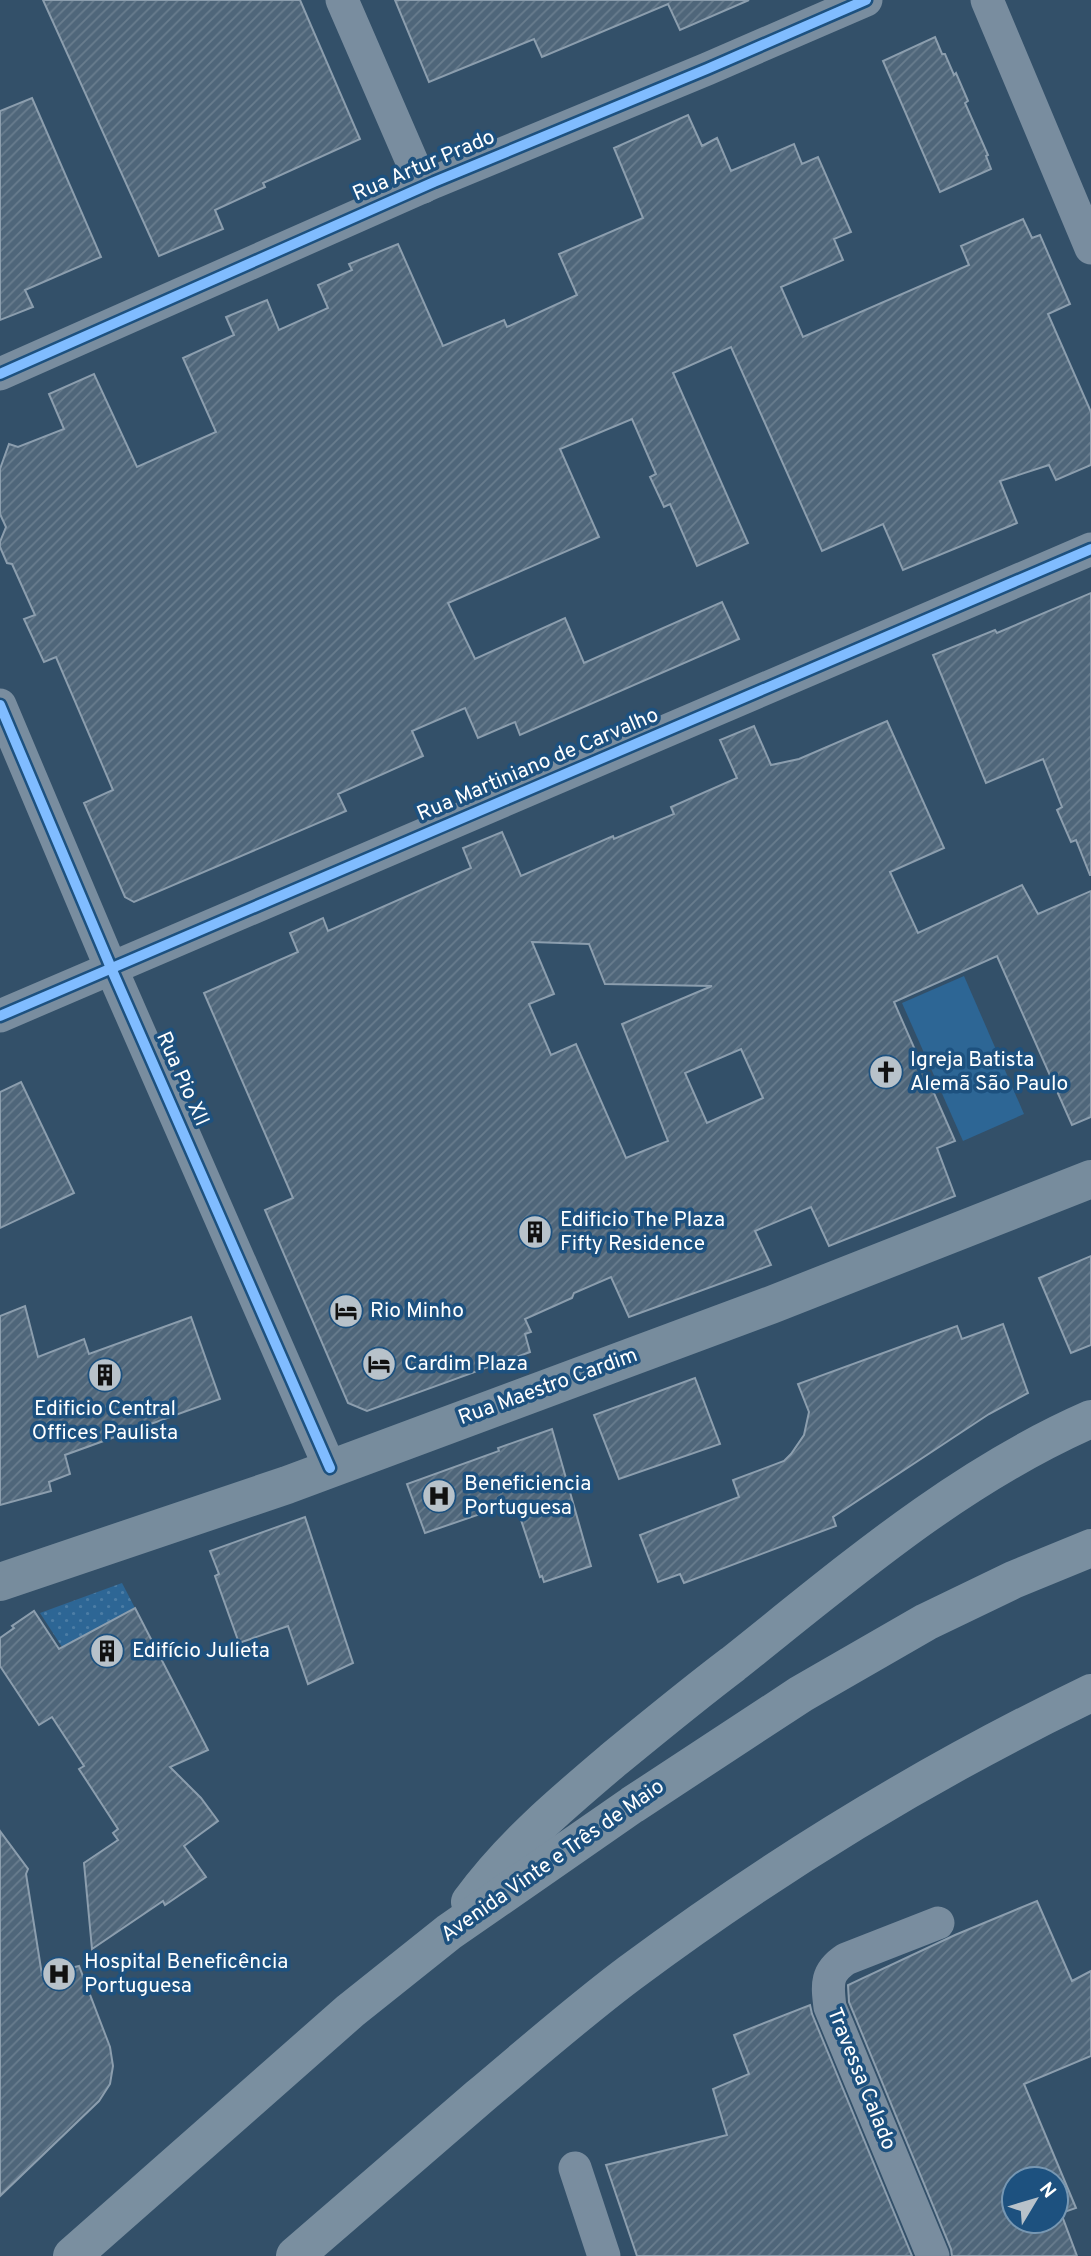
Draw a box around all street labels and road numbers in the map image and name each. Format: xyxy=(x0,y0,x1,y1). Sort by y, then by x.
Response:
street label: Rua Artur Prado xyxy=(349,124,499,208)
street label: Rua Martiniano de Carvalho xyxy=(413,702,663,828)
street label: Rua Pio XII xyxy=(149,1027,215,1131)
street label: Rua Maestro Cardim xyxy=(455,1342,641,1432)
street label: Avenida Vinte e Três de Maio xyxy=(436,1774,670,1948)
street label: Travessa Calado xyxy=(820,2004,902,2154)

